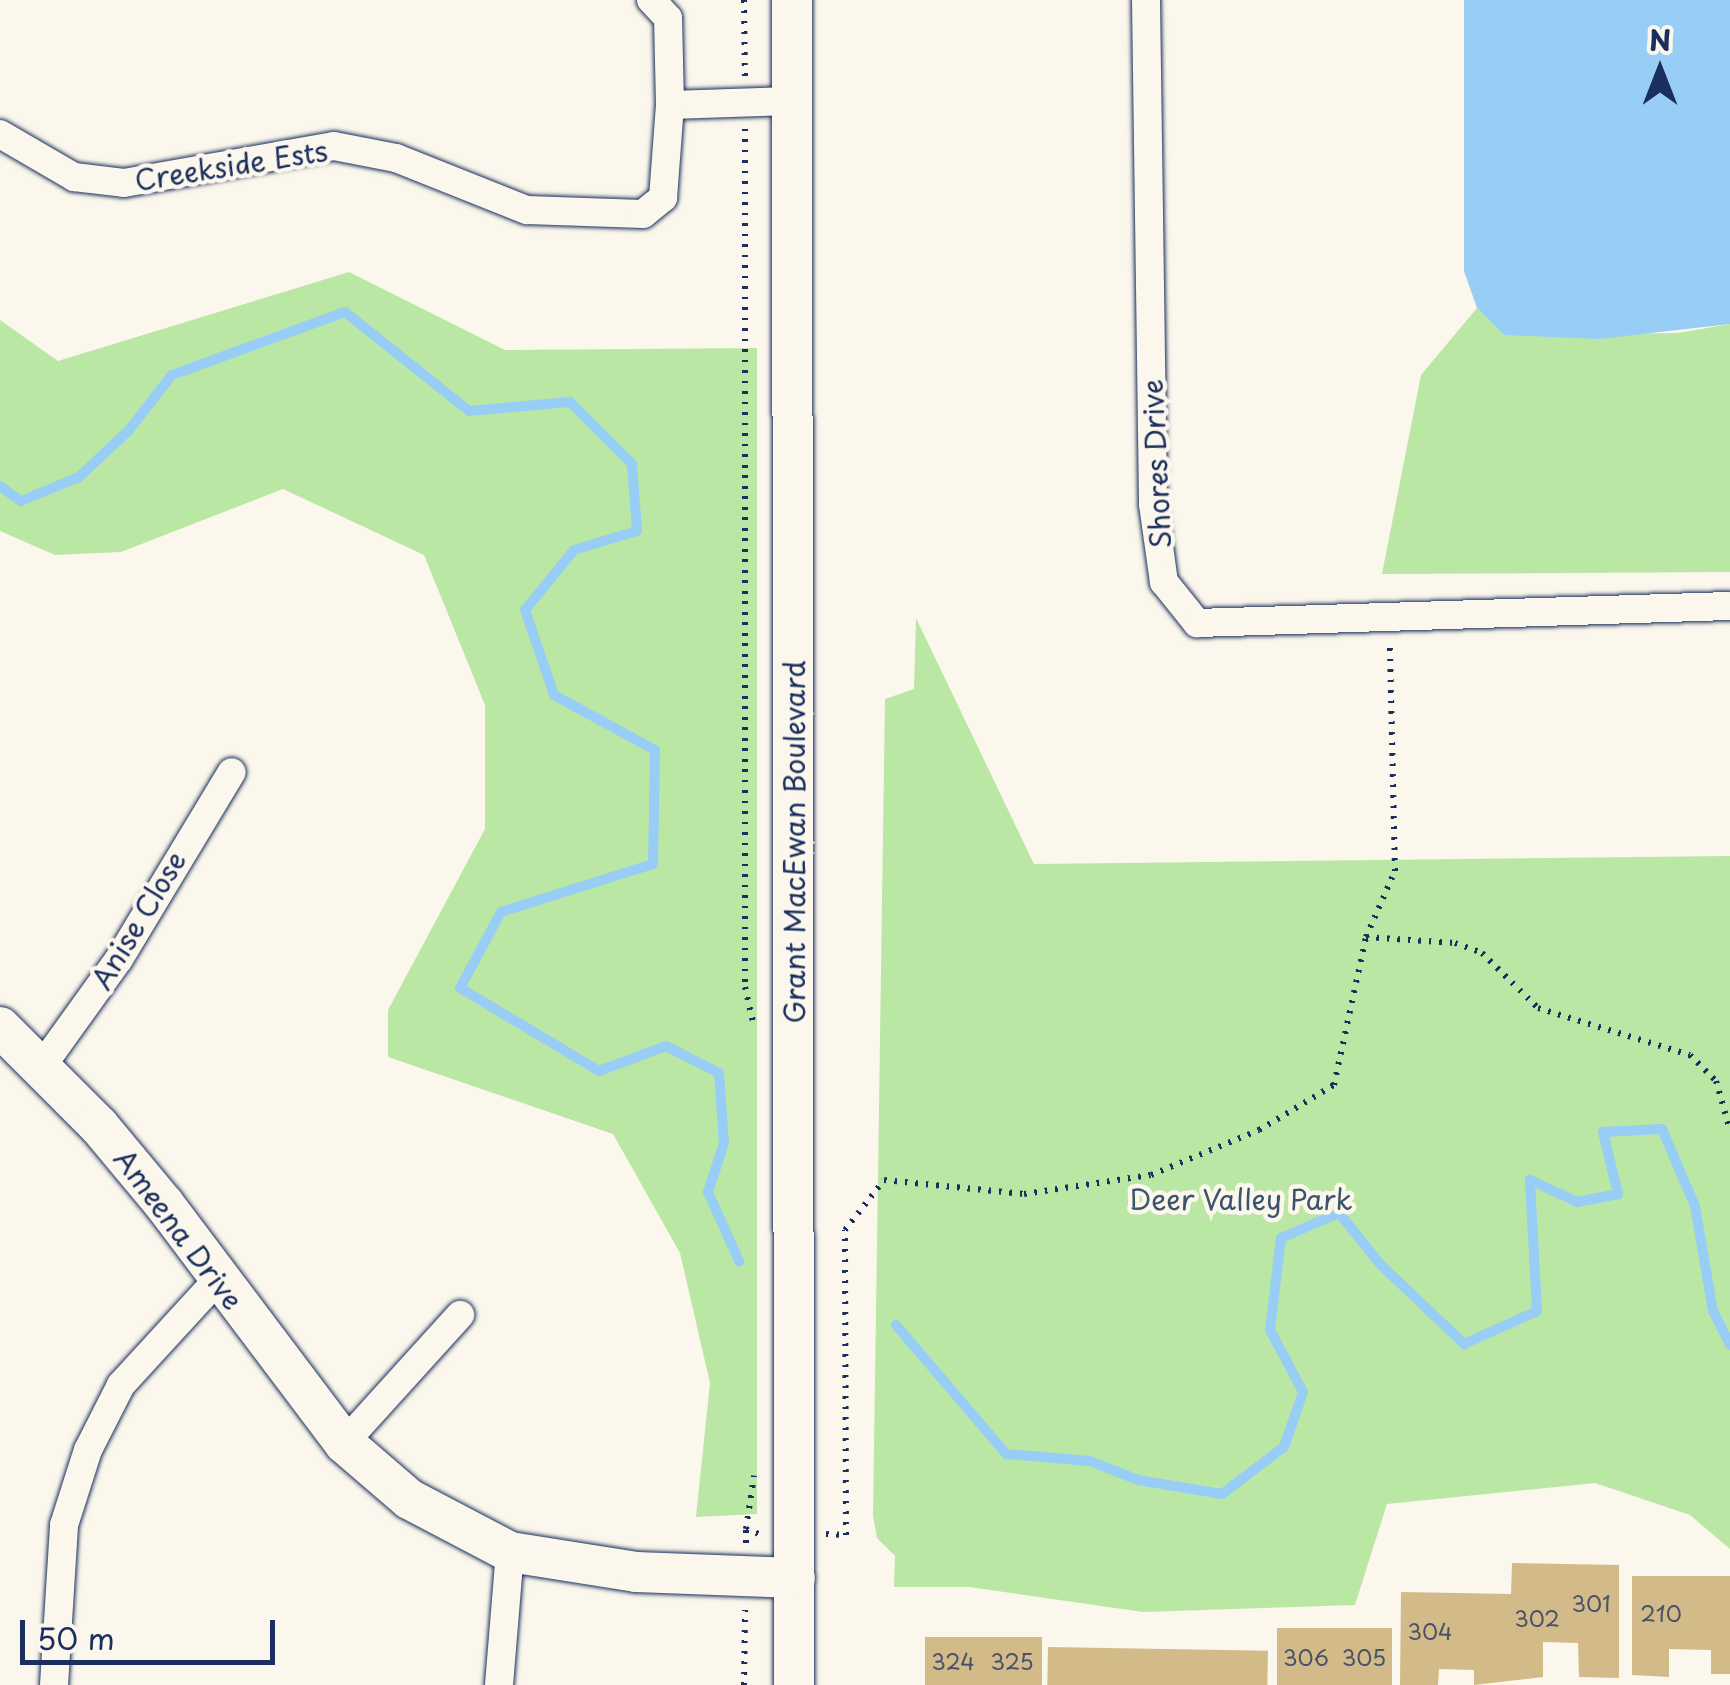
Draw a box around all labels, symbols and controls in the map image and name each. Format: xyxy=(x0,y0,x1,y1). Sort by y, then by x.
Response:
text: N xyxy=(1649,18,1671,61)
north arrow xyxy=(1610,20,1710,120)
street label: Creekside Ests xyxy=(132,133,330,197)
street label: Shores Drive xyxy=(1135,378,1177,550)
street label: Grant MacEwan Boulevard xyxy=(777,660,811,1024)
street label: Anise Close xyxy=(84,845,192,995)
street label: Ameena Drive xyxy=(108,1143,250,1315)
park label: Deer Valley Park xyxy=(1128,1182,1354,1216)
house number: 301 xyxy=(1572,1590,1610,1616)
scale bar xyxy=(25,1600,280,1662)
house number: 210 xyxy=(1640,1600,1682,1626)
house number: 302 xyxy=(1514,1605,1560,1631)
text: 50 m xyxy=(37,1615,115,1660)
house number: 304 xyxy=(1407,1618,1453,1644)
house number: 306 xyxy=(1283,1644,1329,1670)
house number: 305 xyxy=(1342,1644,1386,1670)
house number: 324 xyxy=(931,1648,975,1674)
house number: 325 xyxy=(990,1648,1034,1674)

